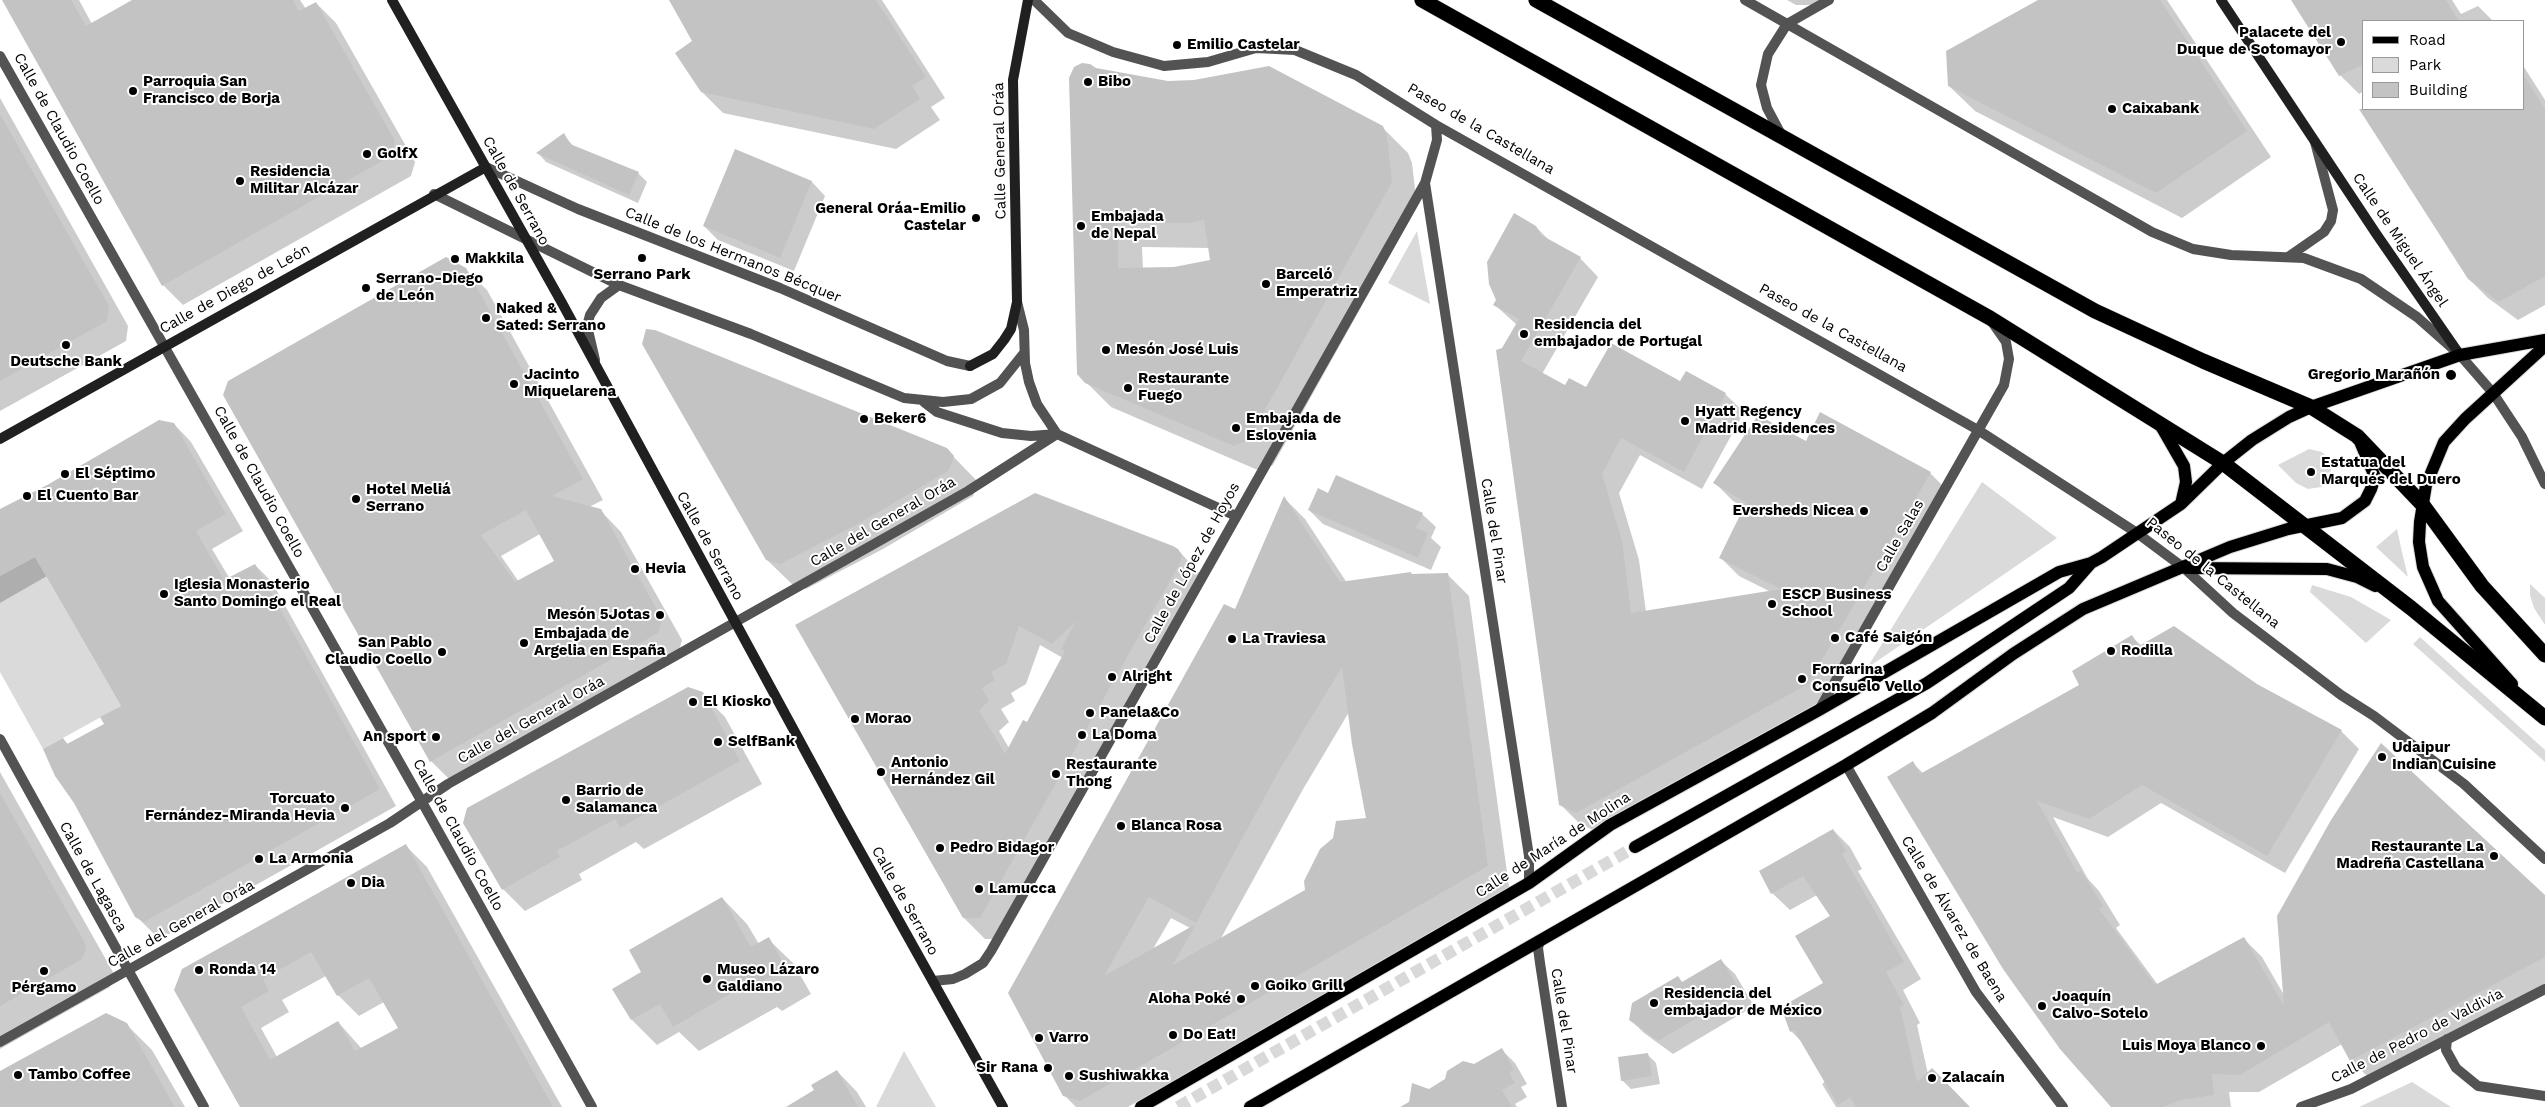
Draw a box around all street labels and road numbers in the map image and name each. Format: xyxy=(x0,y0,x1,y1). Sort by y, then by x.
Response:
street label: Calle de Claudio Coello xyxy=(10,50,108,208)
street label: Paseo de la Castellana xyxy=(1404,80,1558,178)
street label: Calle General Oráa xyxy=(990,82,1010,220)
street label: Calle de Serrano xyxy=(479,133,553,249)
street label: Calle de Miguel Ángel xyxy=(2348,170,2452,310)
street label: Calle de los Hermanos Bécquer xyxy=(622,203,844,307)
street label: Calle de Diego de León xyxy=(157,240,313,338)
street label: Paseo de la Castellana xyxy=(1756,280,1910,376)
street label: Calle de Claudio Coello xyxy=(210,403,308,561)
street label: Calle del General Oráa xyxy=(807,473,959,571)
street label: Calle del Pinar xyxy=(1477,477,1511,585)
street label: Calle de López de Hoyos xyxy=(1140,479,1244,647)
street label: Calle de Serrano xyxy=(673,488,747,604)
street label: Calle Salas xyxy=(1872,497,1928,575)
street label: Paseo de la Castellana xyxy=(2143,514,2283,632)
street label: Calle del General Oráa xyxy=(454,672,608,768)
street label: Calle de Claudio Coello xyxy=(409,756,507,914)
street label: Calle de María de Molina xyxy=(1472,788,1634,902)
street label: Calle de Lagasca xyxy=(55,819,131,935)
street label: Calle de Álvarez de Baena xyxy=(1897,833,2011,1005)
street label: Calle de Serrano xyxy=(868,843,942,959)
street label: Calle del General Oráa xyxy=(104,876,258,972)
street label: Calle del Pinar xyxy=(1547,967,1581,1075)
street label: Calle de Pedro de Valdivia xyxy=(2328,985,2506,1087)

